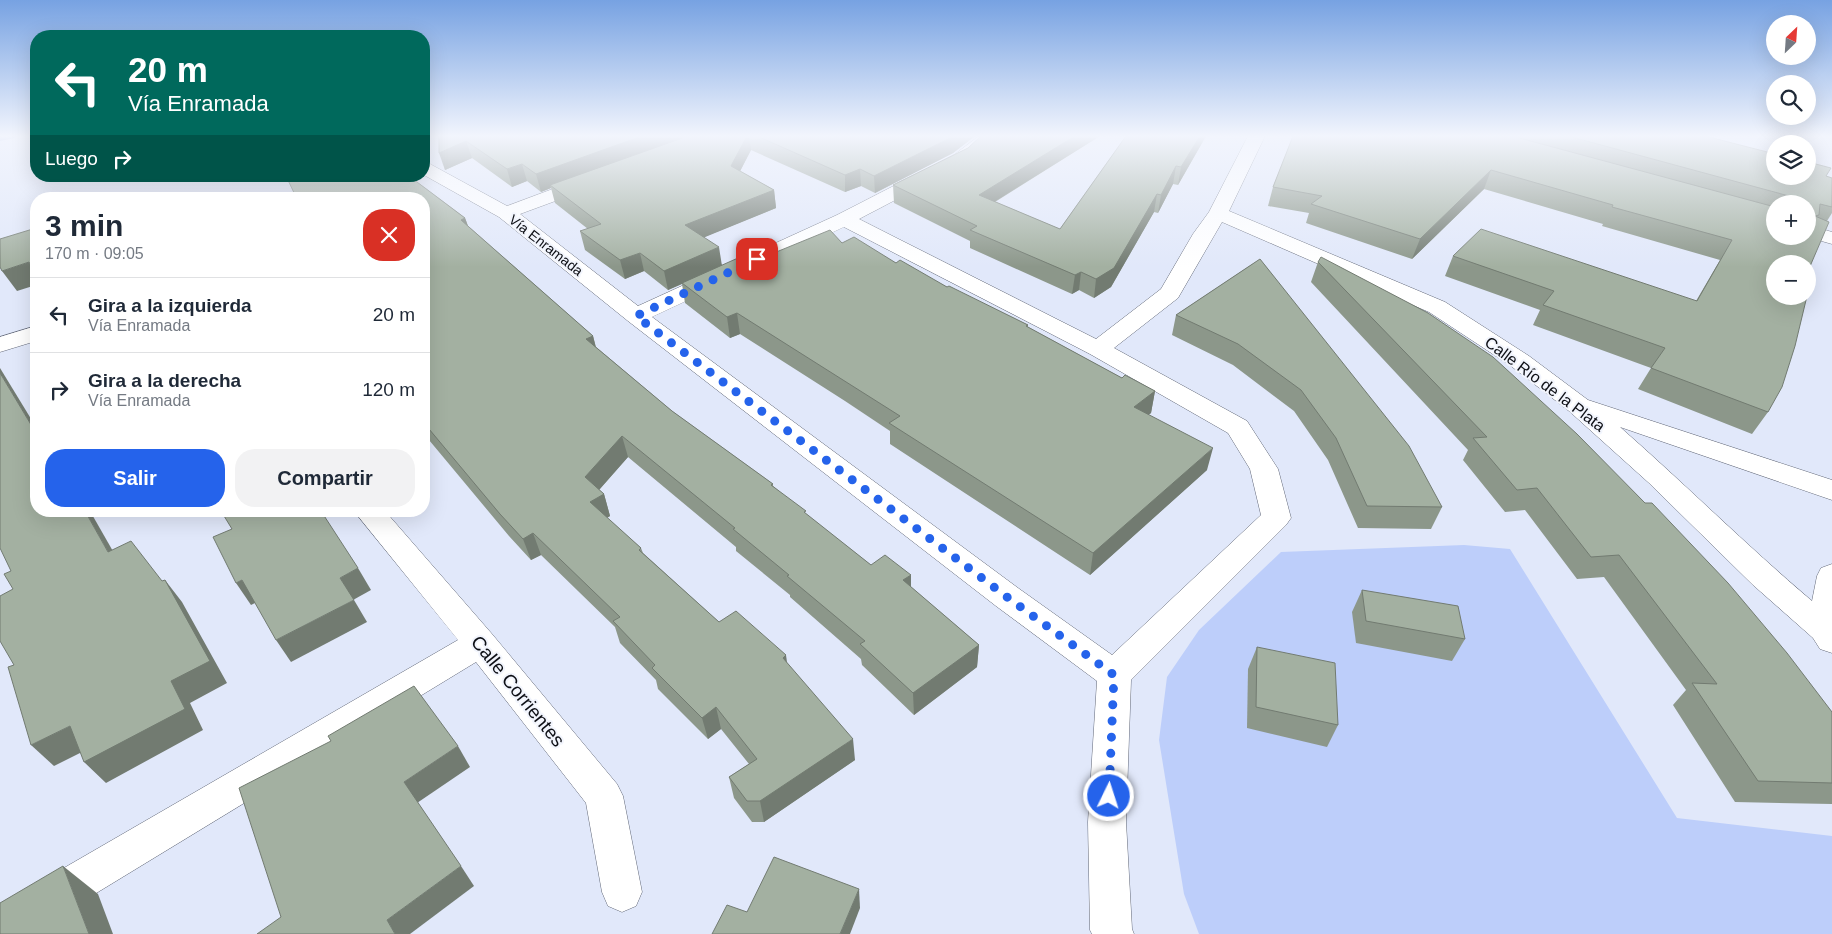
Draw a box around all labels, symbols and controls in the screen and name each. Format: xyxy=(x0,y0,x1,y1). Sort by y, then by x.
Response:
north arrow xyxy=(1766,15,1816,65)
map controls xyxy=(1766,15,1816,305)
icon: left xyxy=(45,50,110,115)
text: 20 m xyxy=(128,50,208,89)
button: search xyxy=(1766,75,1816,125)
text: Vía Enramada xyxy=(128,91,269,116)
button: layers xyxy=(1766,135,1816,185)
icon: right xyxy=(108,145,136,173)
text: Luego xyxy=(45,148,98,169)
button: + xyxy=(1766,195,1816,245)
text: 3 min xyxy=(45,209,123,242)
button: close xyxy=(363,209,415,261)
street label: Vía Enramada xyxy=(506,211,586,279)
pin xyxy=(736,238,778,280)
text: 170 m · 09:05 xyxy=(45,245,144,262)
icon: arrive xyxy=(743,245,771,273)
button: − xyxy=(1766,255,1816,305)
text: Gira a la izquierda xyxy=(88,295,252,316)
icon: left xyxy=(45,301,73,329)
text: 20 m xyxy=(373,304,415,325)
text: Vía Enramada xyxy=(88,317,190,334)
street label: Calle Río de la Plata xyxy=(1482,333,1608,435)
text: Gira a la derecha xyxy=(88,370,241,391)
icon: right xyxy=(45,376,73,404)
text: 120 m xyxy=(362,379,415,400)
text: Vía Enramada xyxy=(88,392,190,409)
button: Salir xyxy=(45,449,225,507)
button: Compartir xyxy=(235,449,415,507)
street label: Calle Corrientes xyxy=(467,631,569,751)
position arrow xyxy=(1082,769,1134,821)

